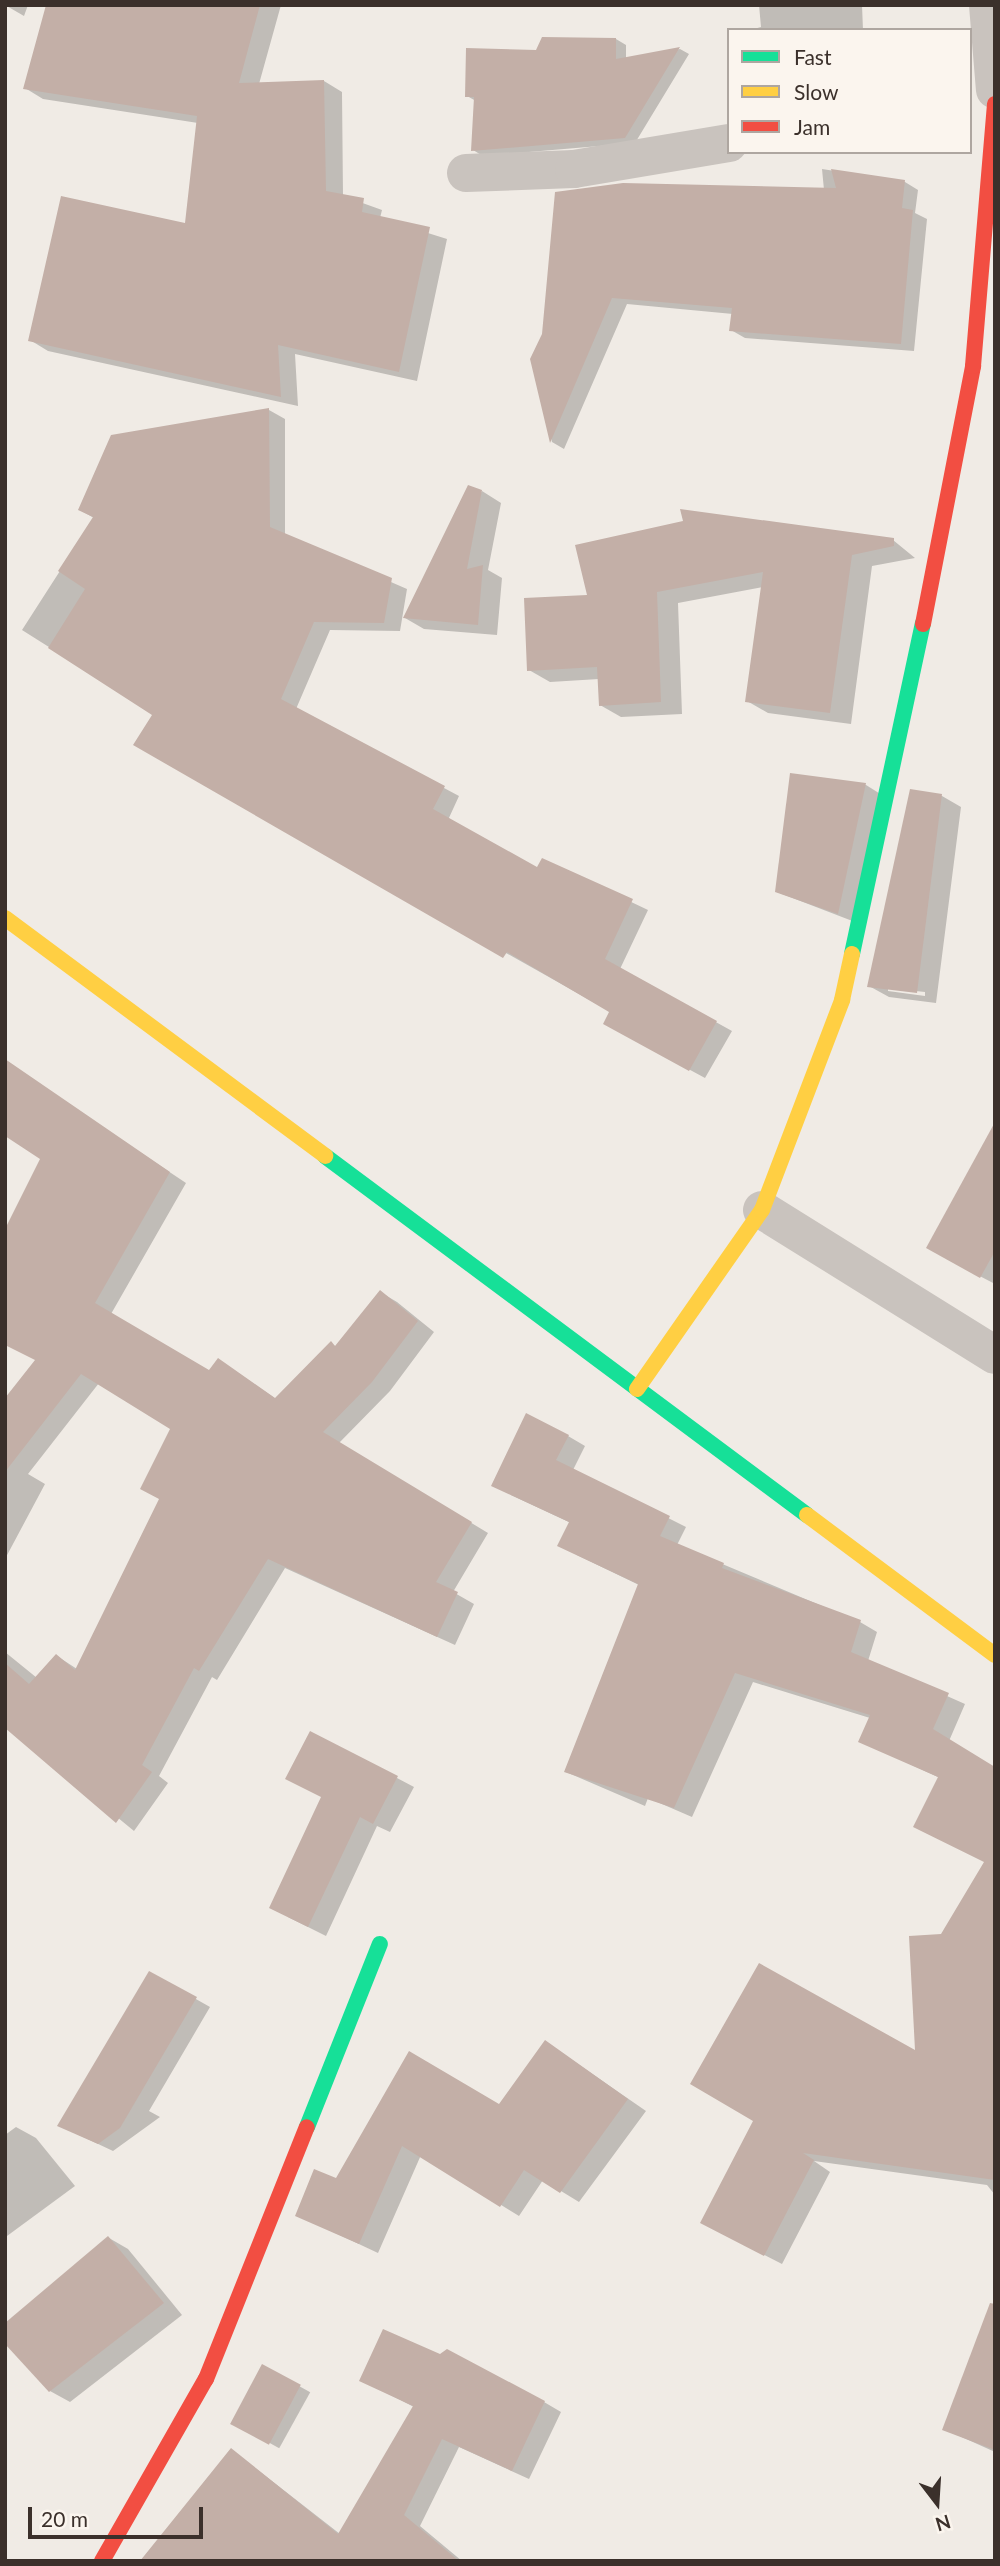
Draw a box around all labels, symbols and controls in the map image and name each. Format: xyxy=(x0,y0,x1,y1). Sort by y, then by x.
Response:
legend xyxy=(727,28,972,154)
text: Fast xyxy=(794,44,831,69)
text: Slow xyxy=(794,79,838,104)
text: Jam xyxy=(794,114,830,139)
north arrow xyxy=(902,2468,972,2538)
scale bar xyxy=(32,2492,206,2536)
text: 20 m xyxy=(41,2506,88,2531)
text: N xyxy=(933,2510,954,2537)

